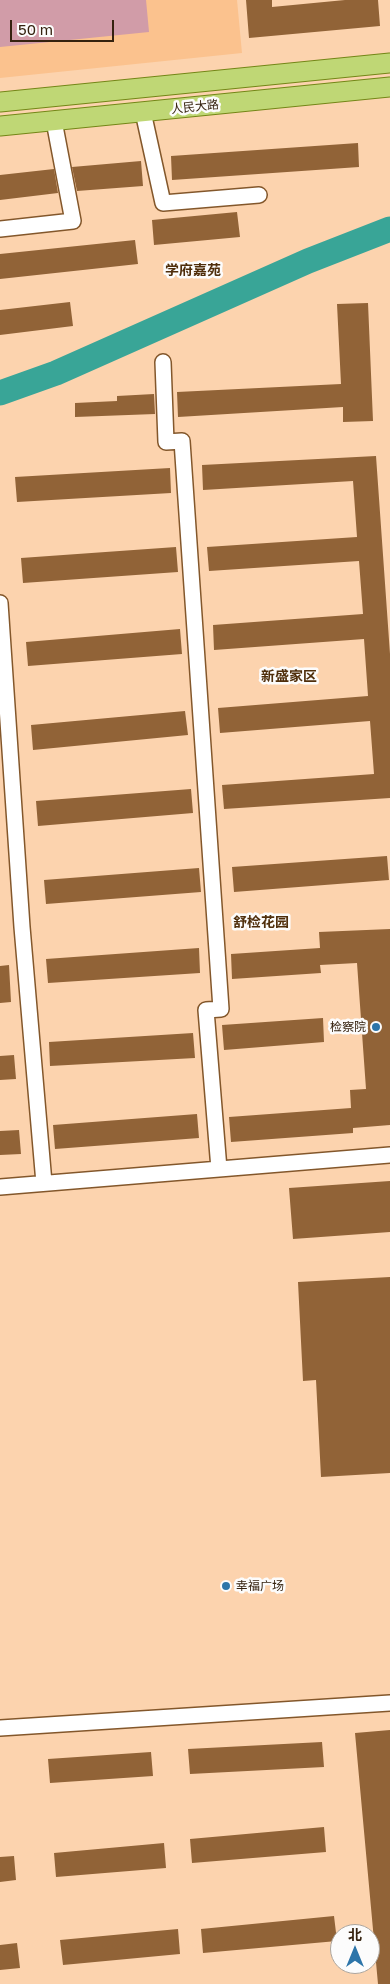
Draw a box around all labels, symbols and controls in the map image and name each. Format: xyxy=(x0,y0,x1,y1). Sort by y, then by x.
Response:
scale bar xyxy=(12,10,116,42)
text: 50 m xyxy=(18,20,53,38)
street label: 人民大路 xyxy=(170,97,220,117)
district label: 学府嘉苑 xyxy=(165,263,221,279)
district label: 新盛家区 xyxy=(261,669,317,685)
district label: 舒检花园 xyxy=(233,915,289,931)
place label: 检察院 xyxy=(330,1020,366,1034)
marker: 检察院 xyxy=(370,1021,382,1033)
place label: 幸福广场 xyxy=(236,1579,284,1593)
marker: 幸福广场 xyxy=(220,1580,232,1592)
north arrow xyxy=(330,1924,380,1974)
text: 北 xyxy=(348,1926,362,1943)

